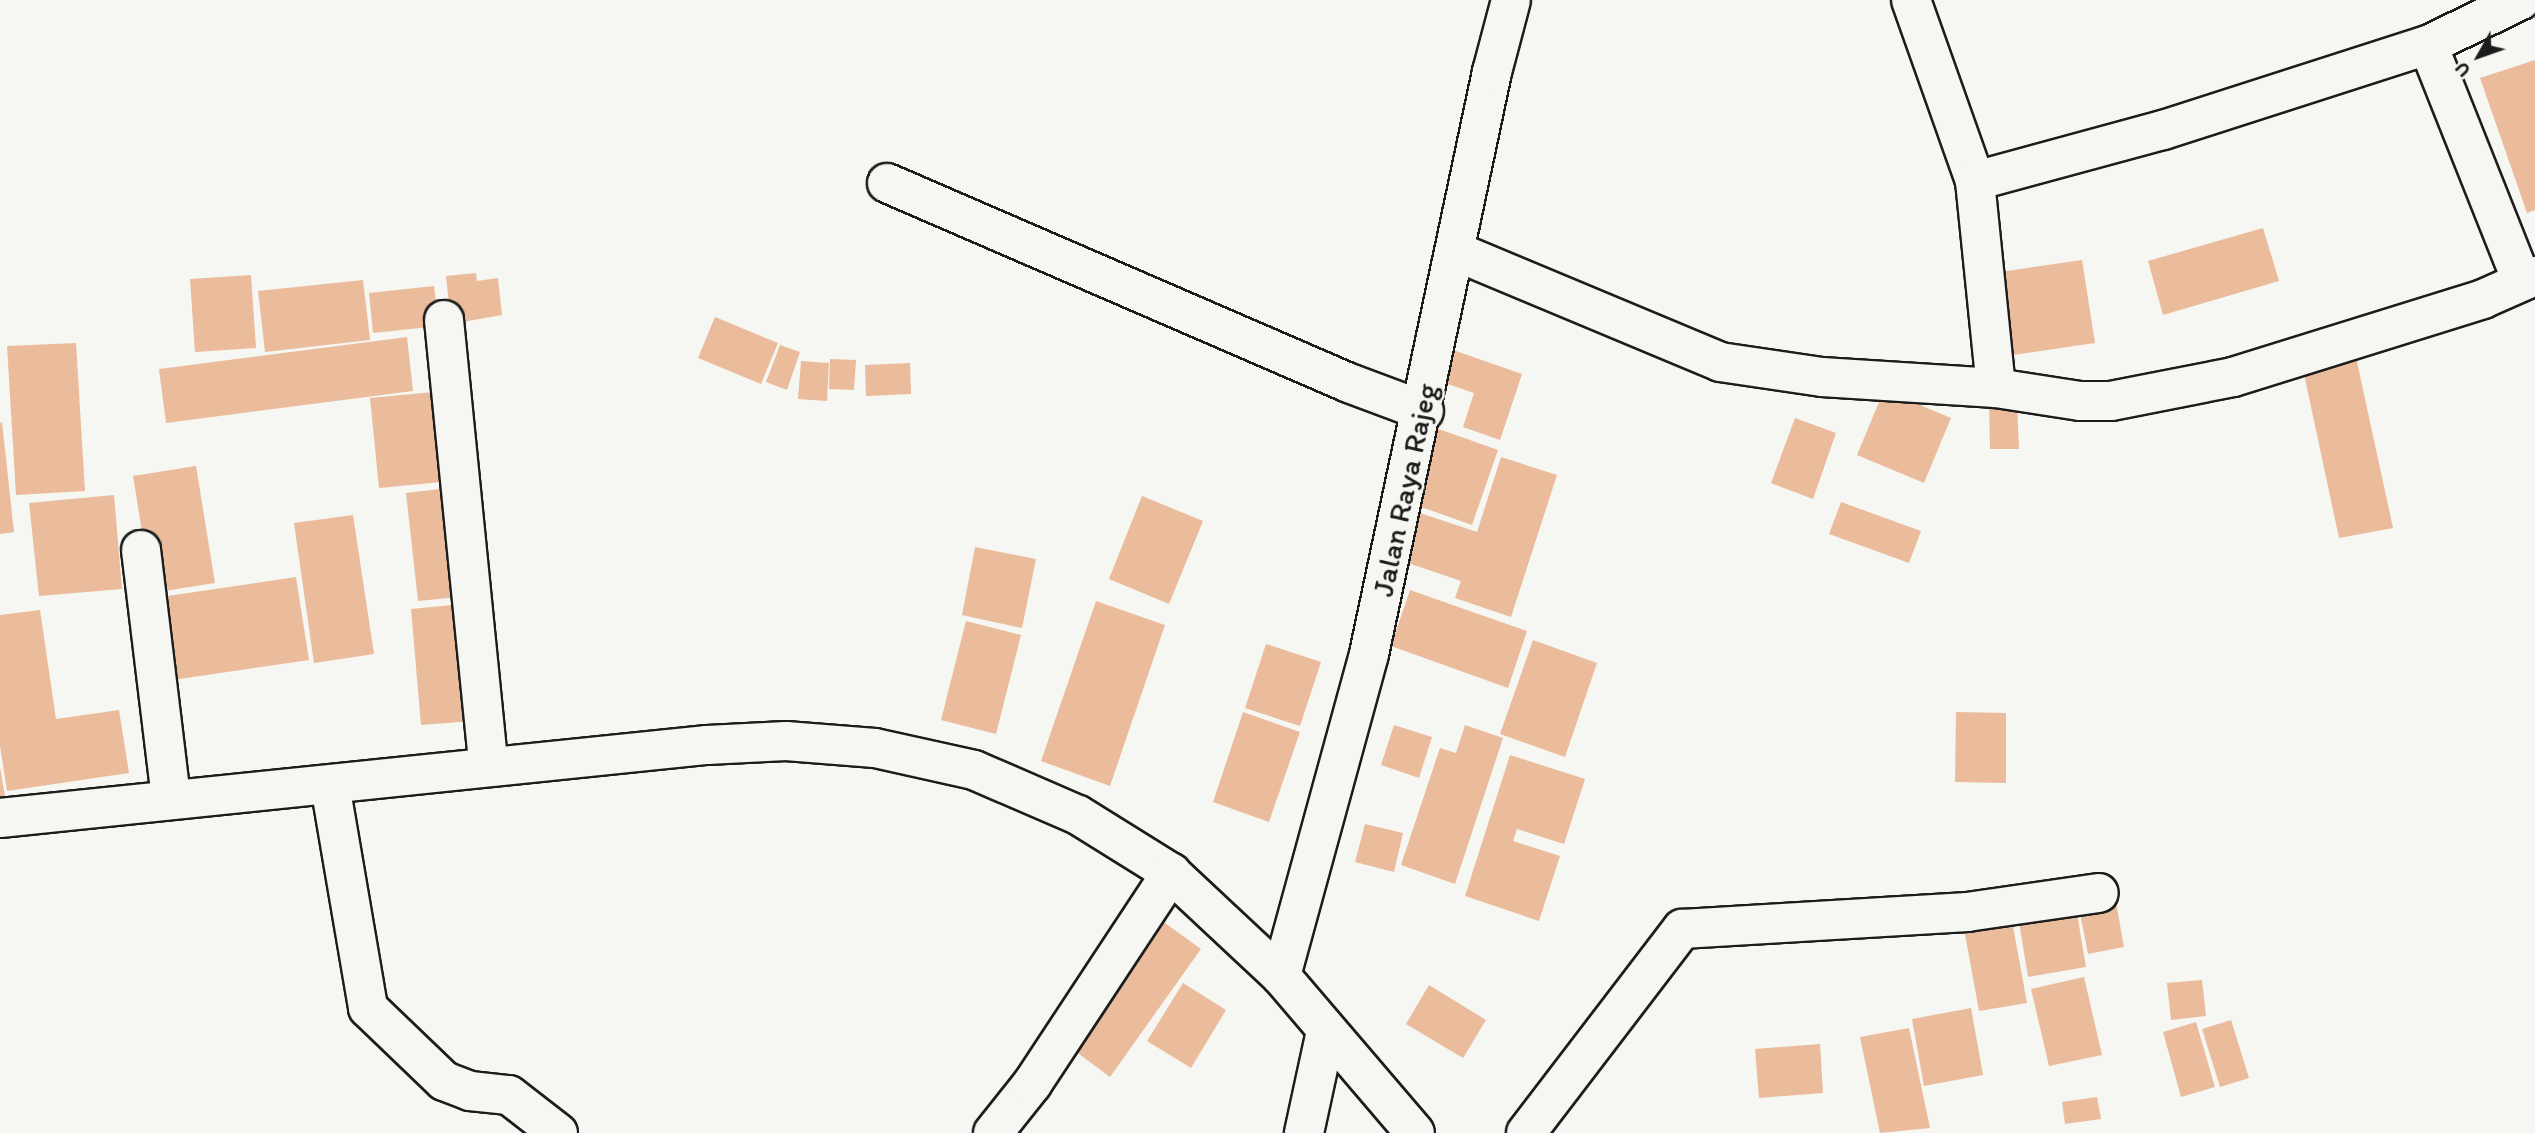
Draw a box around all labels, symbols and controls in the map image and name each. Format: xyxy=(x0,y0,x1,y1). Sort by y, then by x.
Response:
north arrow xyxy=(2444,21,2514,91)
text: U xyxy=(2450,58,2475,82)
street label: Jalan Raya Rajeg xyxy=(1365,381,1445,599)

